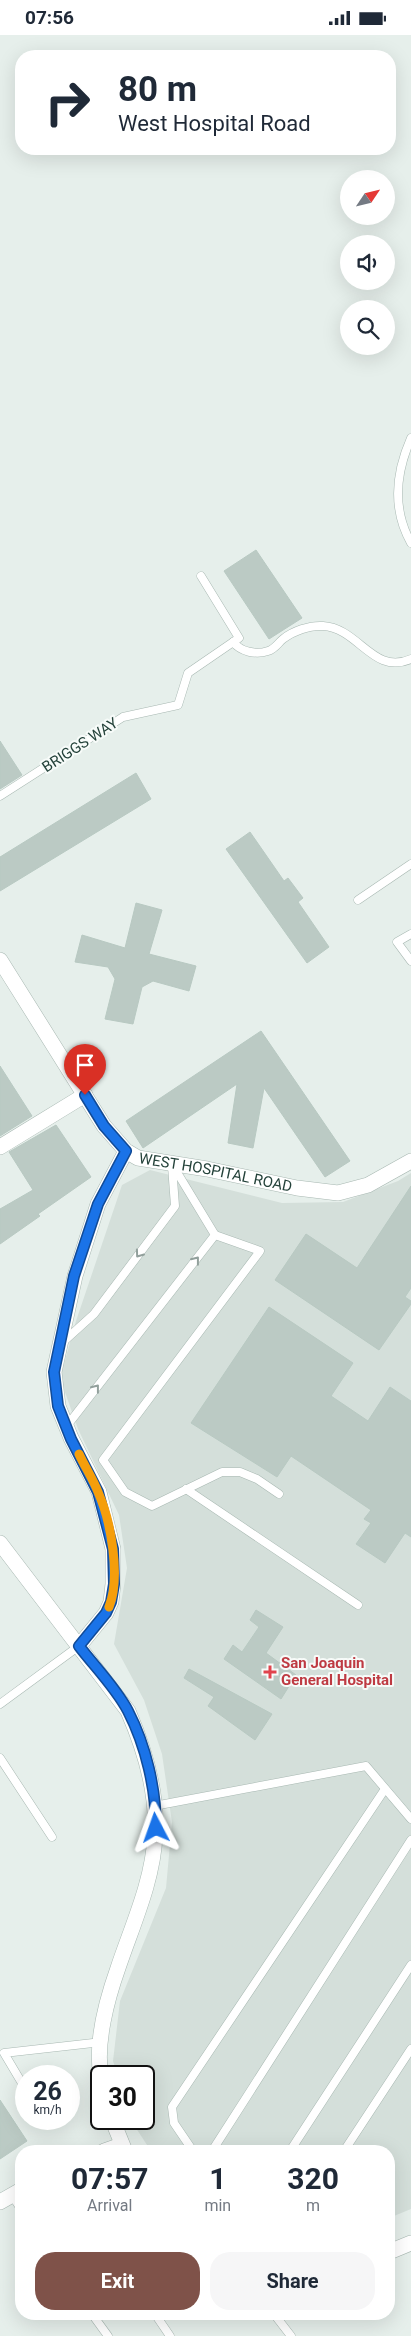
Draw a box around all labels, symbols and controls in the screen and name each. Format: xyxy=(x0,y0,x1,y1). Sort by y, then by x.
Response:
text: 07:56 xyxy=(25,6,74,29)
text: 80 m xyxy=(118,69,197,110)
icon: right xyxy=(35,70,100,135)
text: West Hospital Road xyxy=(118,111,311,136)
north arrow xyxy=(340,170,395,225)
map controls xyxy=(340,170,395,355)
button: sound xyxy=(340,235,395,290)
button: search xyxy=(340,300,395,355)
street label: BRIGGS WAY xyxy=(39,714,121,776)
pin xyxy=(64,1044,106,1095)
icon: arrive xyxy=(71,1051,99,1079)
street label: WEST HOSPITAL ROAD xyxy=(138,1149,294,1196)
one-way arrow xyxy=(136,1248,145,1258)
one-way arrow xyxy=(190,1257,198,1266)
one-way arrow xyxy=(90,1384,99,1394)
place label: San Joaquin General Hospital xyxy=(281,1654,393,1689)
marker: San Joaquin General Hospital xyxy=(263,1665,277,1679)
position arrow xyxy=(129,1801,181,1853)
speed limit sign: 30 xyxy=(90,2065,155,2130)
text: 26 xyxy=(33,2077,62,2106)
text: km/h xyxy=(33,2103,62,2117)
text: 07:57 xyxy=(71,2161,148,2196)
text: 1 xyxy=(209,2161,226,2196)
text: 320 xyxy=(287,2161,339,2196)
text: Arrival xyxy=(87,2196,132,2215)
text: min xyxy=(204,2196,231,2215)
text: m xyxy=(306,2196,320,2215)
button: Exit xyxy=(35,2252,200,2310)
button: Share xyxy=(210,2252,375,2310)

